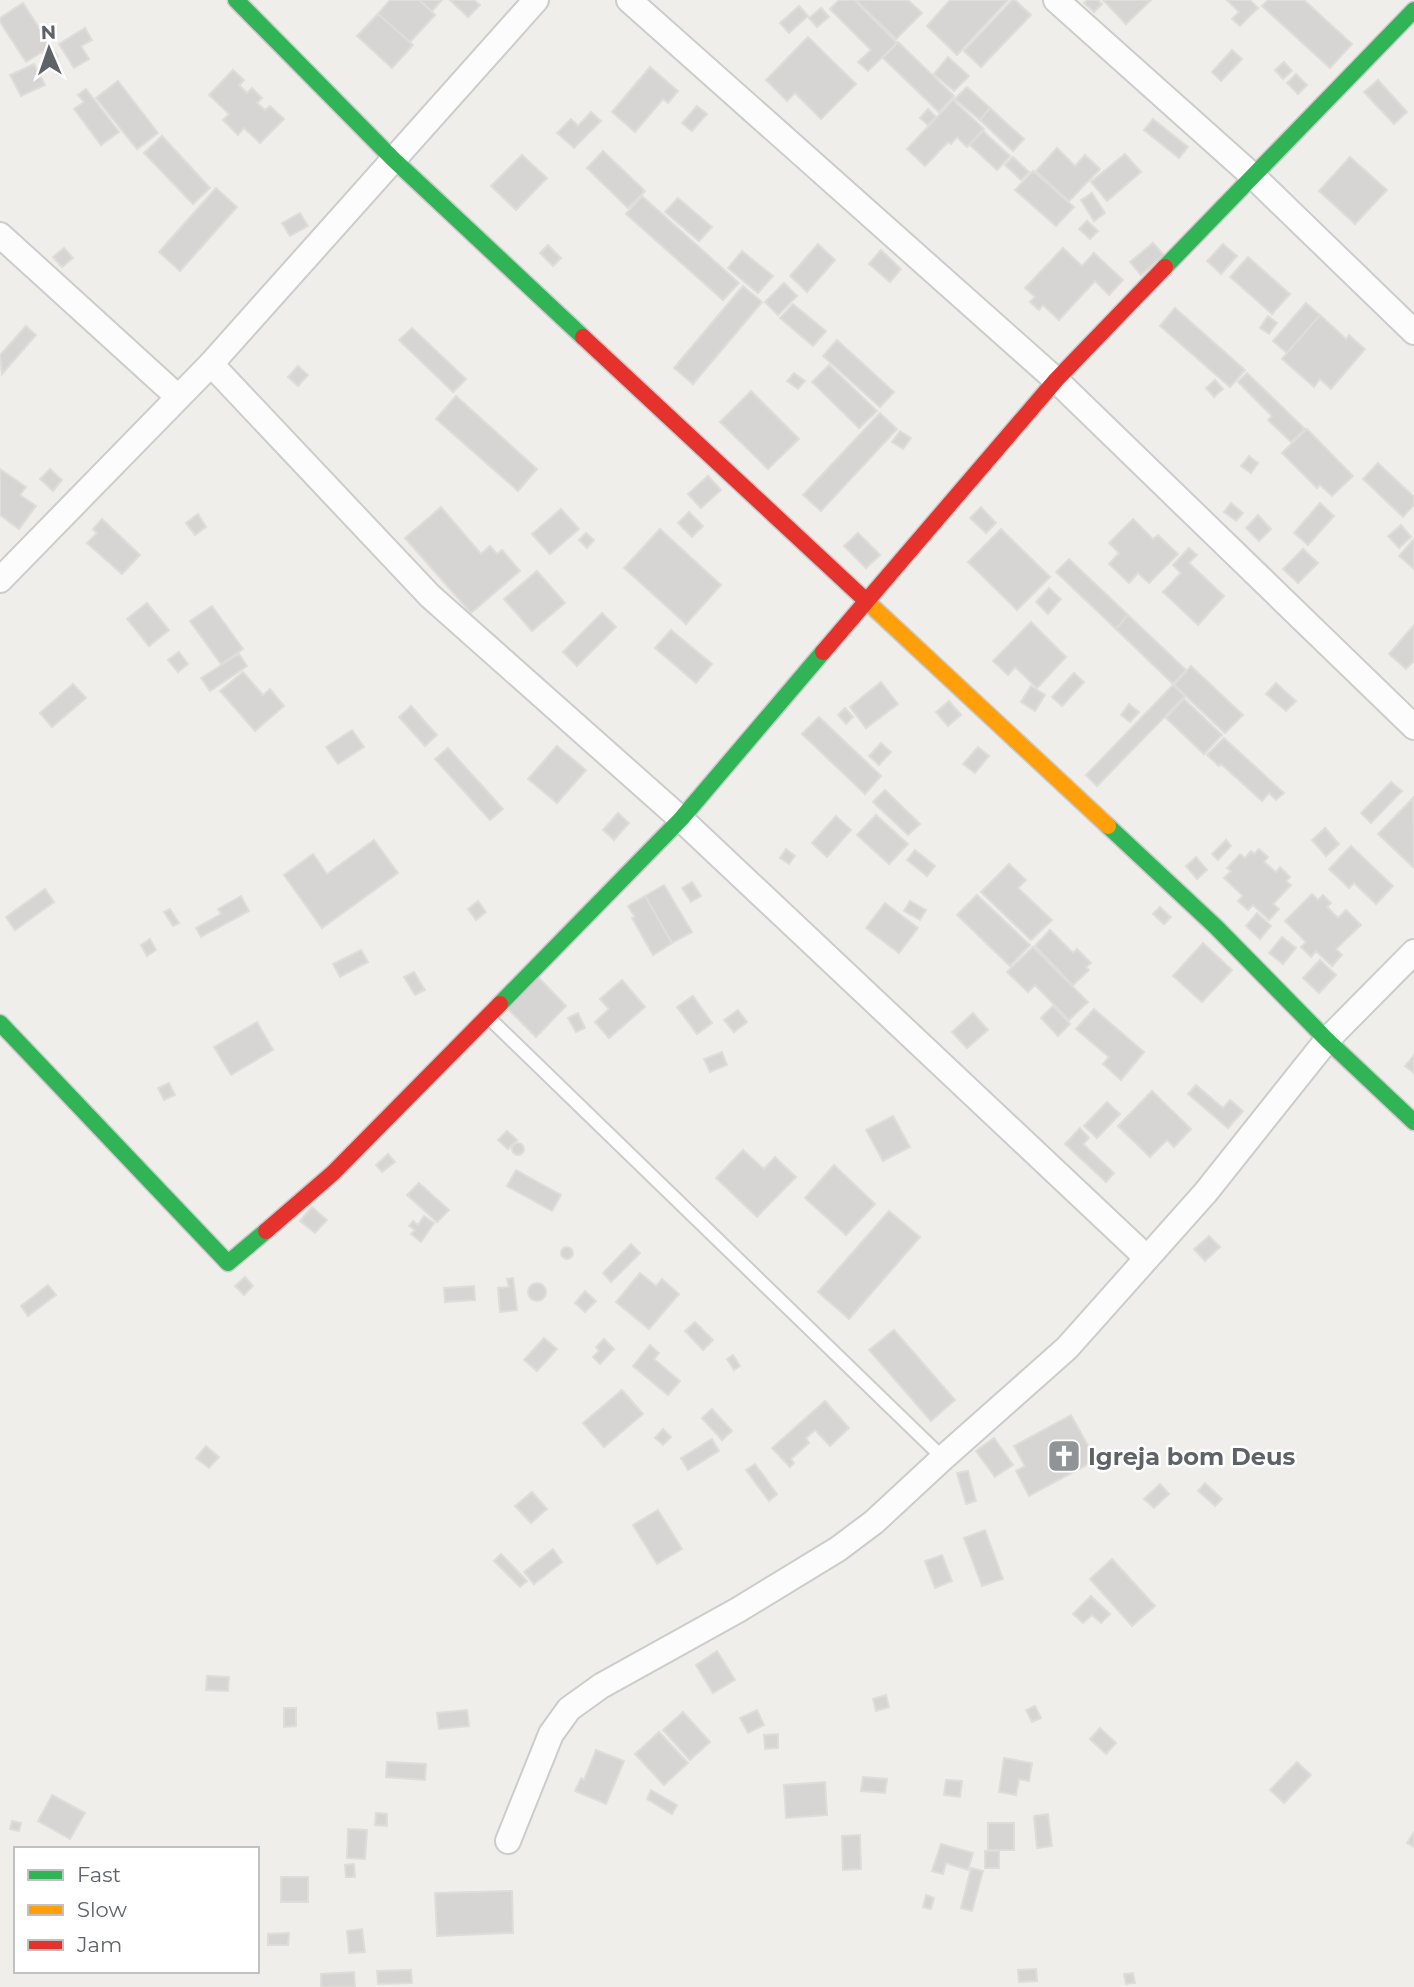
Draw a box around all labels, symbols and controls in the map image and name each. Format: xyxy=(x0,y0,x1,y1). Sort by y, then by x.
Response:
north arrow xyxy=(14,14,84,84)
text: N xyxy=(40,21,57,44)
church icon: Igreja bom Deus xyxy=(1045,1437,1083,1475)
place label: Igreja bom Deus xyxy=(1088,1442,1295,1471)
legend xyxy=(14,1847,259,1973)
text: Fast xyxy=(77,1862,121,1887)
text: Slow xyxy=(77,1897,127,1922)
text: Jam xyxy=(76,1932,122,1957)

